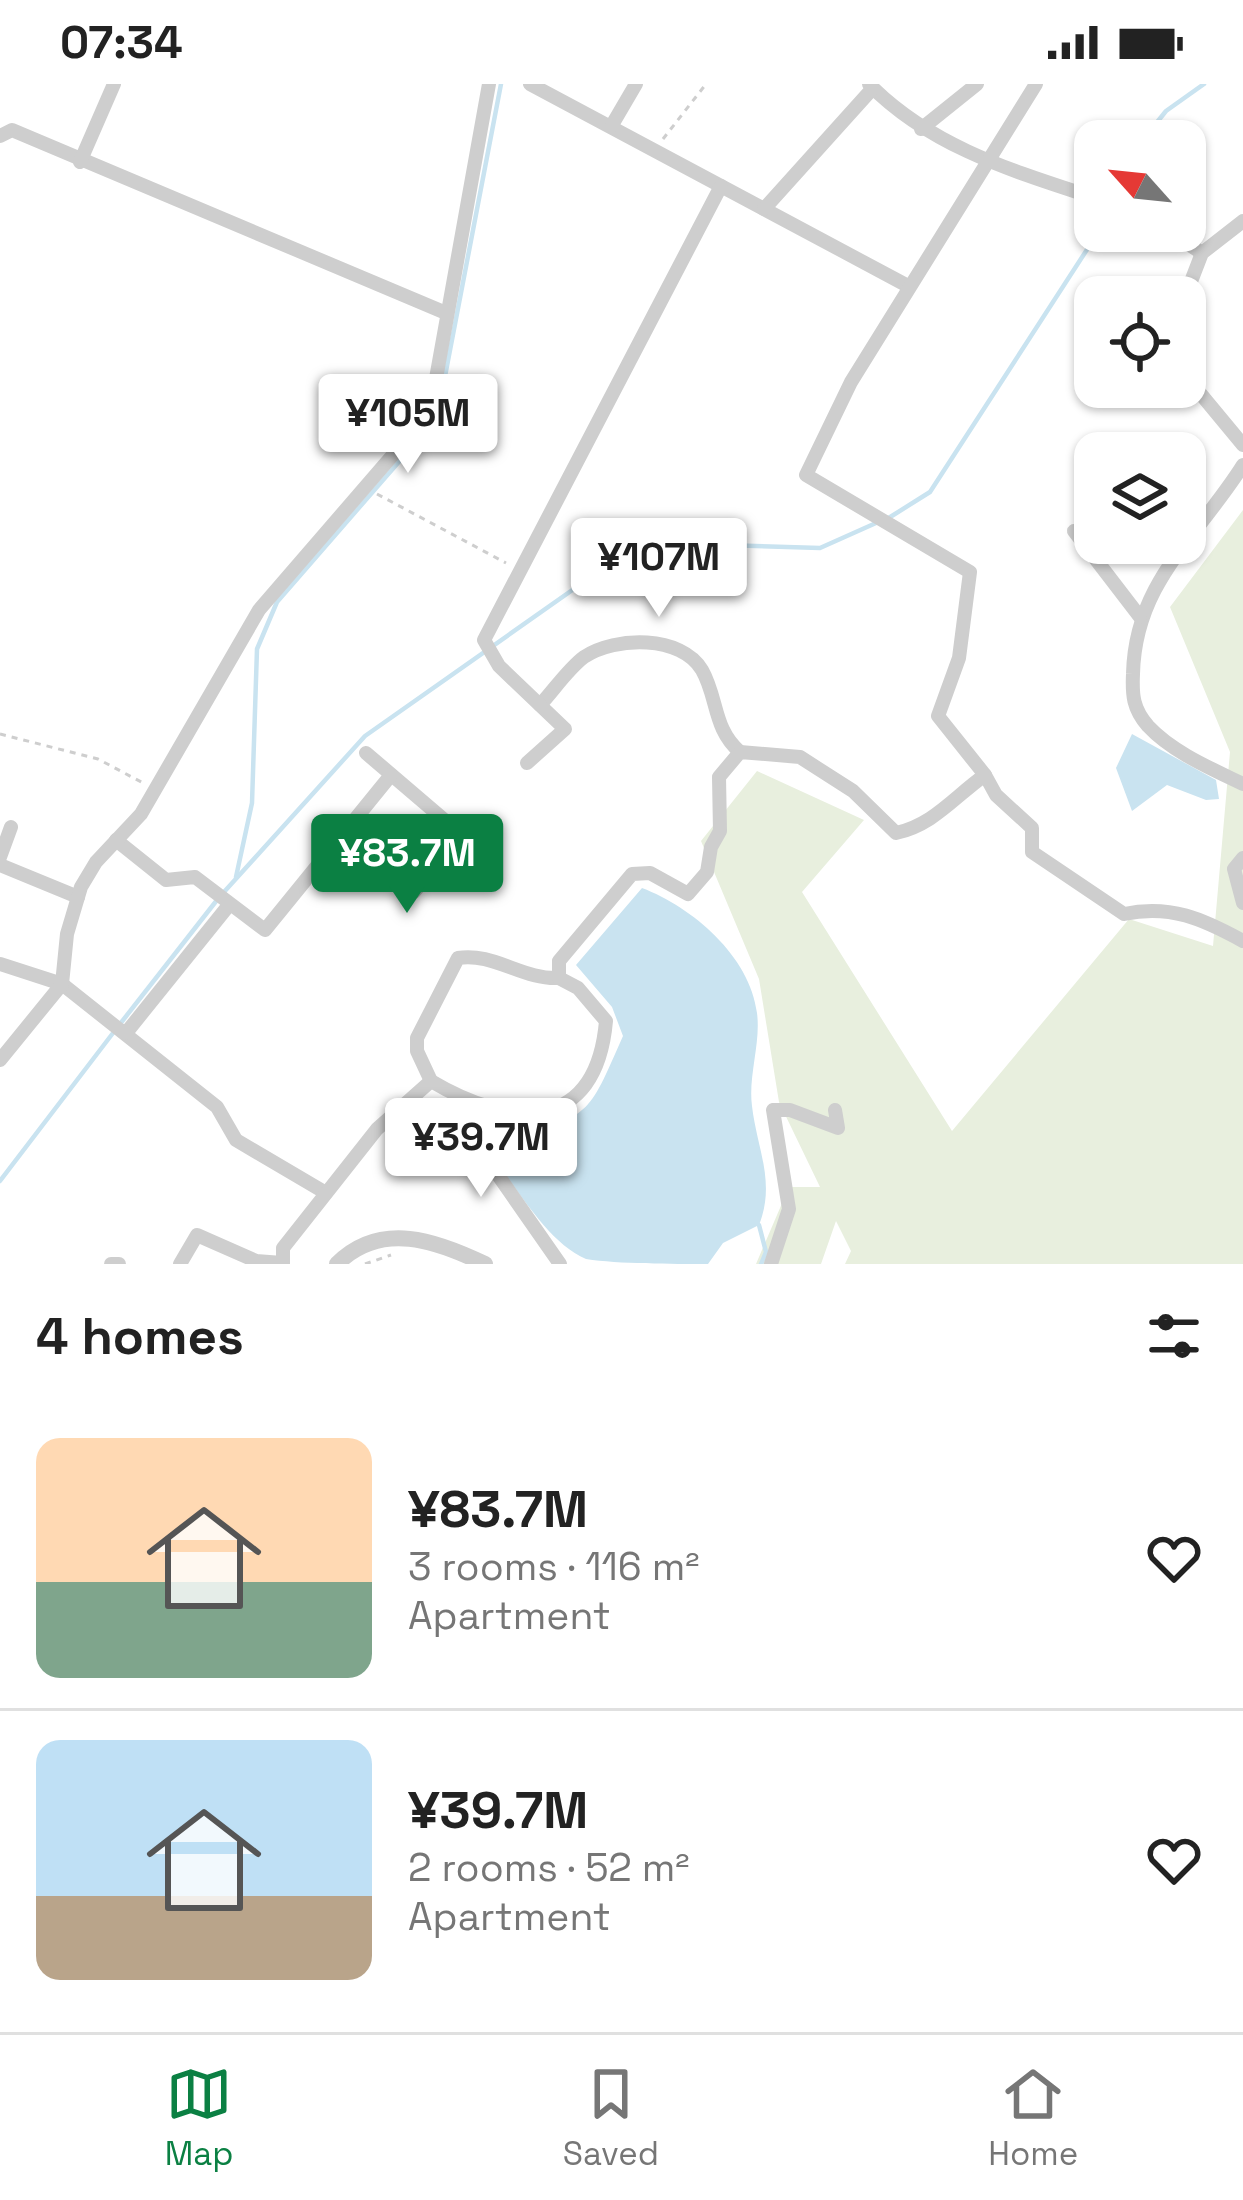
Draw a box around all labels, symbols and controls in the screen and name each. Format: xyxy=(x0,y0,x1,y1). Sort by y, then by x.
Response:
text: 07:34 xyxy=(60,14,183,71)
north arrow xyxy=(1074,120,1206,252)
map controls xyxy=(1074,120,1206,564)
button: locate xyxy=(1074,276,1206,408)
pin: ¥105M xyxy=(324,374,492,476)
text: ¥105M xyxy=(346,388,470,437)
button: layers xyxy=(1074,432,1206,564)
pin: ¥107M xyxy=(575,518,743,620)
text: ¥107M xyxy=(598,532,720,581)
pin: ¥83.7M xyxy=(309,814,505,916)
text: ¥83.7M xyxy=(338,828,476,877)
pin: ¥39.7M xyxy=(383,1098,579,1200)
text: ¥39.7M xyxy=(412,1112,550,1161)
icon: filters xyxy=(1141,1303,1207,1369)
text: 4 homes xyxy=(36,1304,244,1369)
text: ¥83.7M xyxy=(408,1477,588,1542)
icon: home xyxy=(132,1486,276,1630)
icon: heart xyxy=(1141,1525,1207,1591)
text: 3 rooms · 116 m² xyxy=(408,1542,700,1591)
text: Apartment xyxy=(408,1591,611,1640)
text: ¥39.7M xyxy=(408,1778,588,1843)
icon: home xyxy=(132,1788,276,1932)
icon: heart xyxy=(1141,1827,1207,1893)
text: 2 rooms · 52 m² xyxy=(408,1843,690,1892)
text: Apartment xyxy=(408,1892,611,1941)
tab: Map xyxy=(165,2061,233,2175)
tab: Saved xyxy=(563,2061,659,2175)
tab: Home xyxy=(988,2061,1078,2175)

